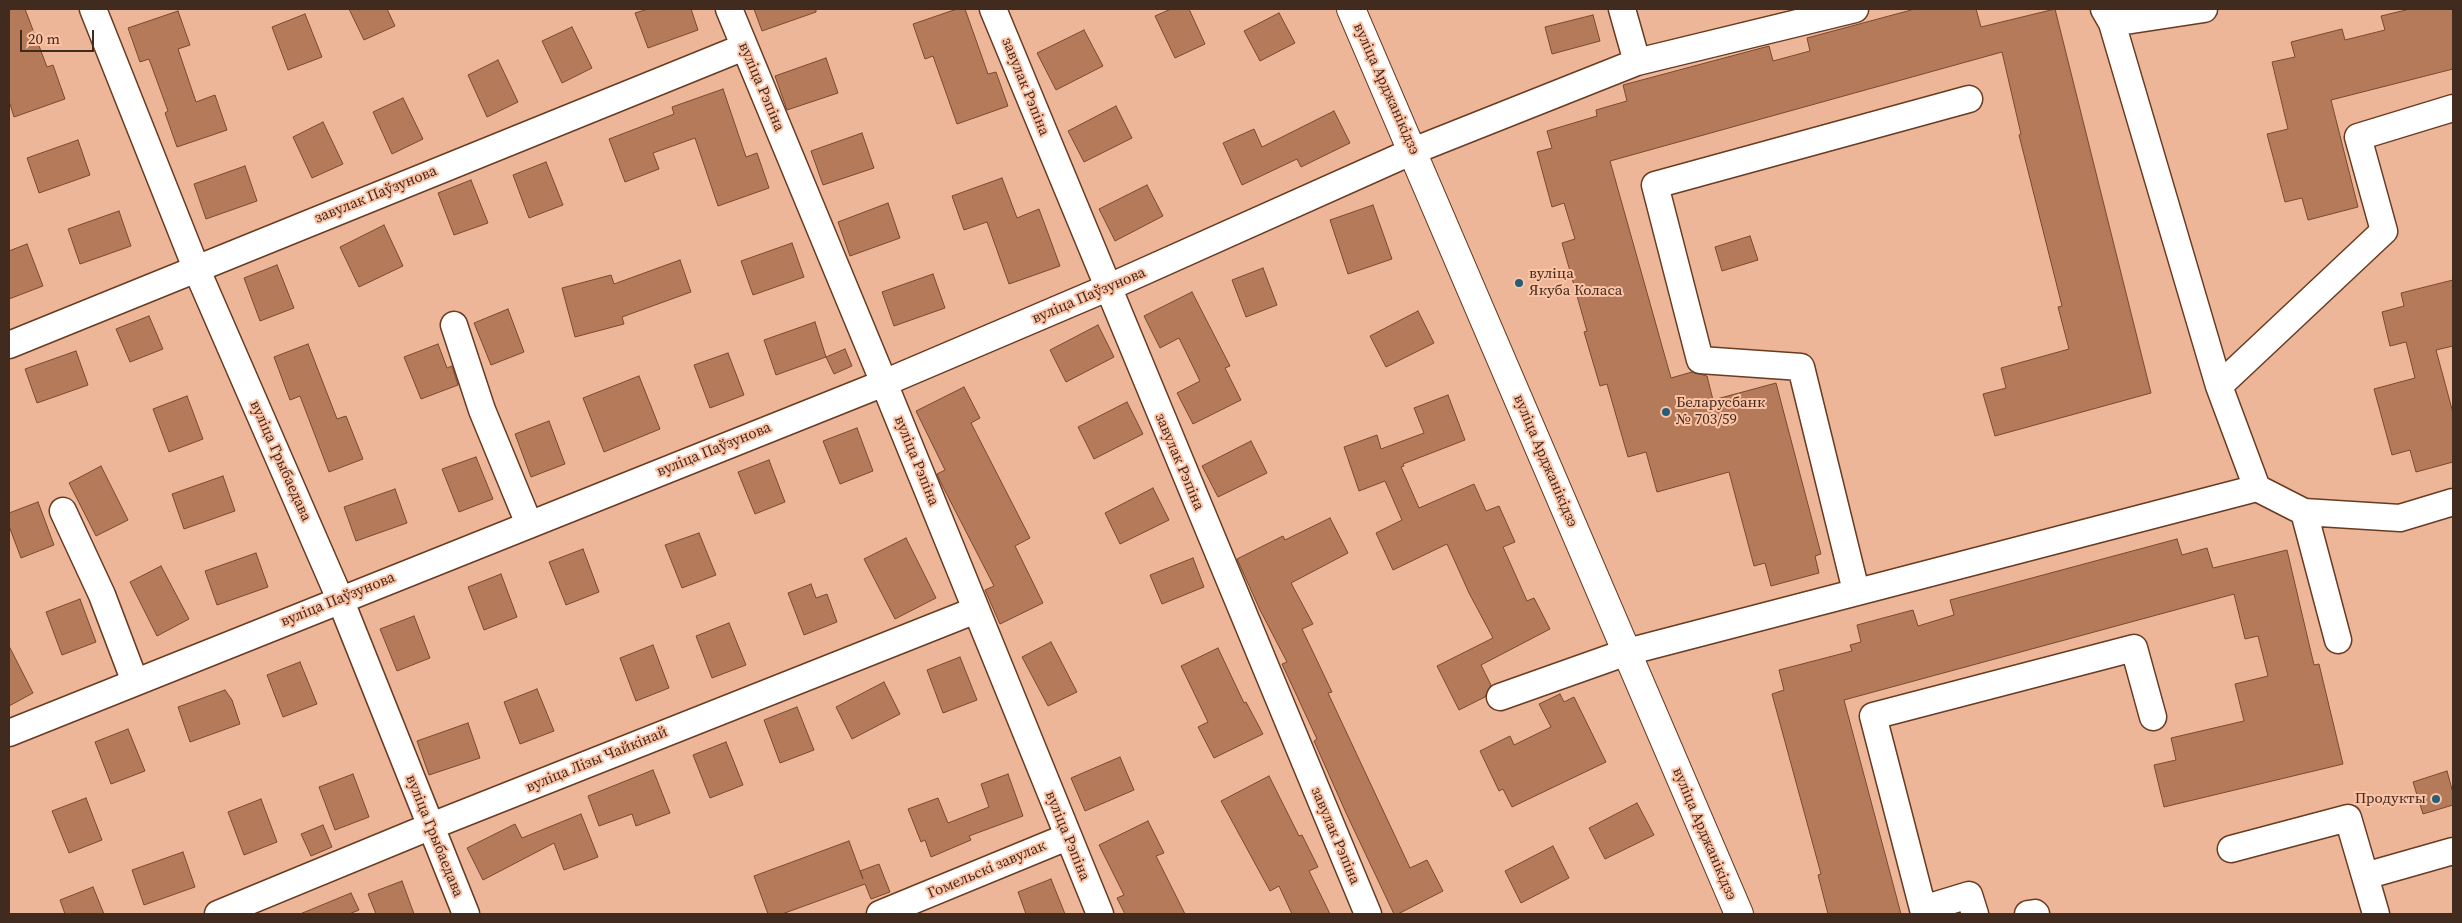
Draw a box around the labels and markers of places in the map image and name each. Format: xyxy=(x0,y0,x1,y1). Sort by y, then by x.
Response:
place label: вуліца Якуба Коласа xyxy=(1529,265,1622,300)
marker: вуліца Якуба Коласа xyxy=(1513,277,1525,289)
place label: Беларусбанк № 703/59 xyxy=(1676,394,1765,429)
marker: Беларусбанк № 703/59 xyxy=(1660,406,1672,418)
place label: Продукты xyxy=(2355,790,2426,808)
marker: Продукты xyxy=(2430,793,2442,805)

